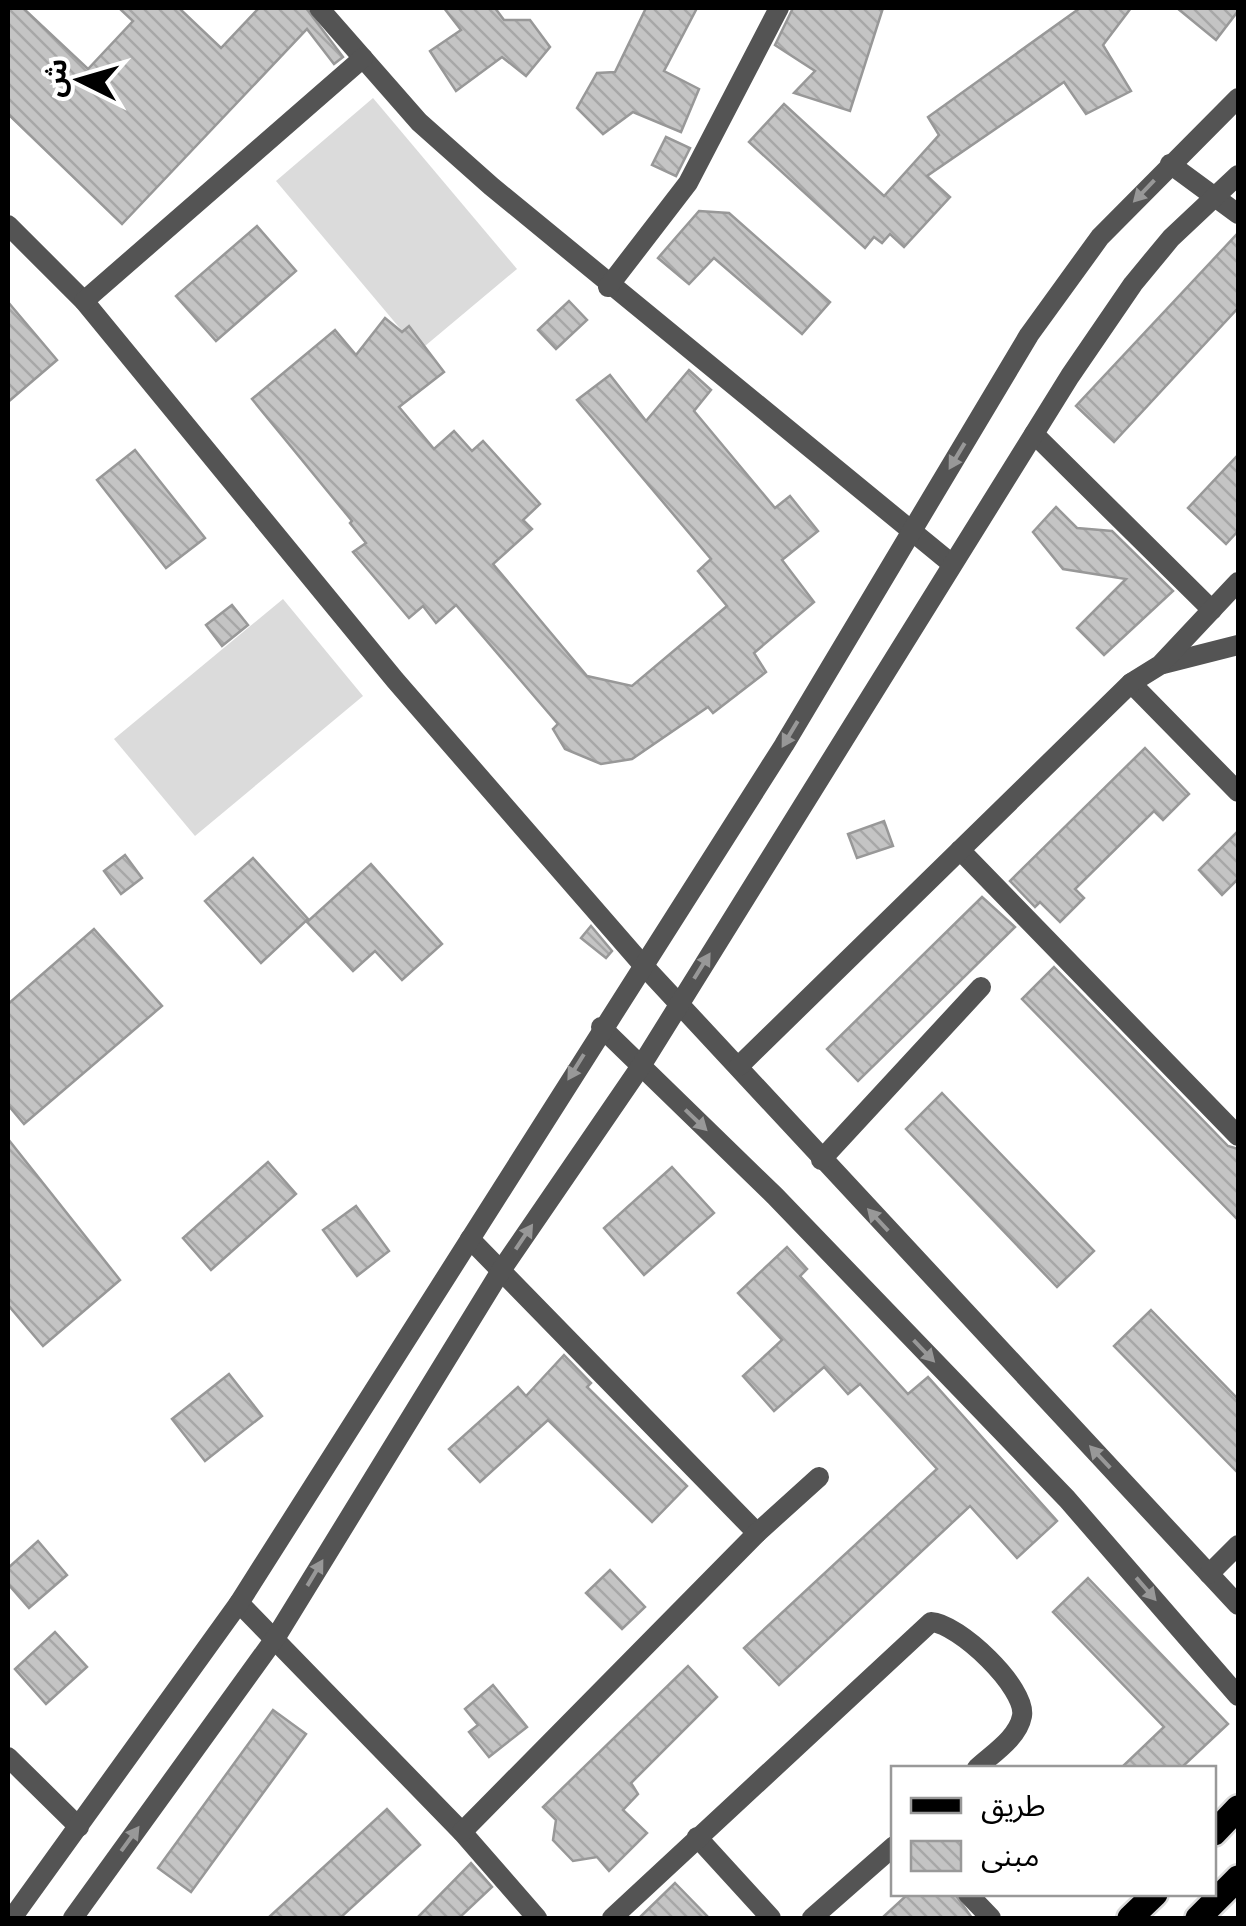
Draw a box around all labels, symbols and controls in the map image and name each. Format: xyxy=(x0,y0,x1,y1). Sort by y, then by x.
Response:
north arrow xyxy=(30,30,130,130)
text: ش xyxy=(38,57,73,98)
one-way arrow xyxy=(1133,179,1156,203)
one-way arrow xyxy=(949,442,966,470)
one-way arrow xyxy=(782,720,799,748)
one-way arrow xyxy=(693,952,711,980)
one-way arrow xyxy=(568,1053,586,1080)
one-way arrow xyxy=(684,1108,708,1131)
one-way arrow xyxy=(867,1208,890,1232)
one-way arrow xyxy=(514,1224,533,1251)
one-way arrow xyxy=(912,1339,936,1363)
one-way arrow xyxy=(1089,1445,1112,1469)
one-way arrow xyxy=(306,1559,323,1587)
one-way arrow xyxy=(1134,1576,1156,1601)
legend xyxy=(891,1766,1216,1896)
text: طريق xyxy=(981,1789,1046,1824)
one-way arrow xyxy=(120,1826,139,1853)
text: مبنى xyxy=(981,1839,1039,1873)

